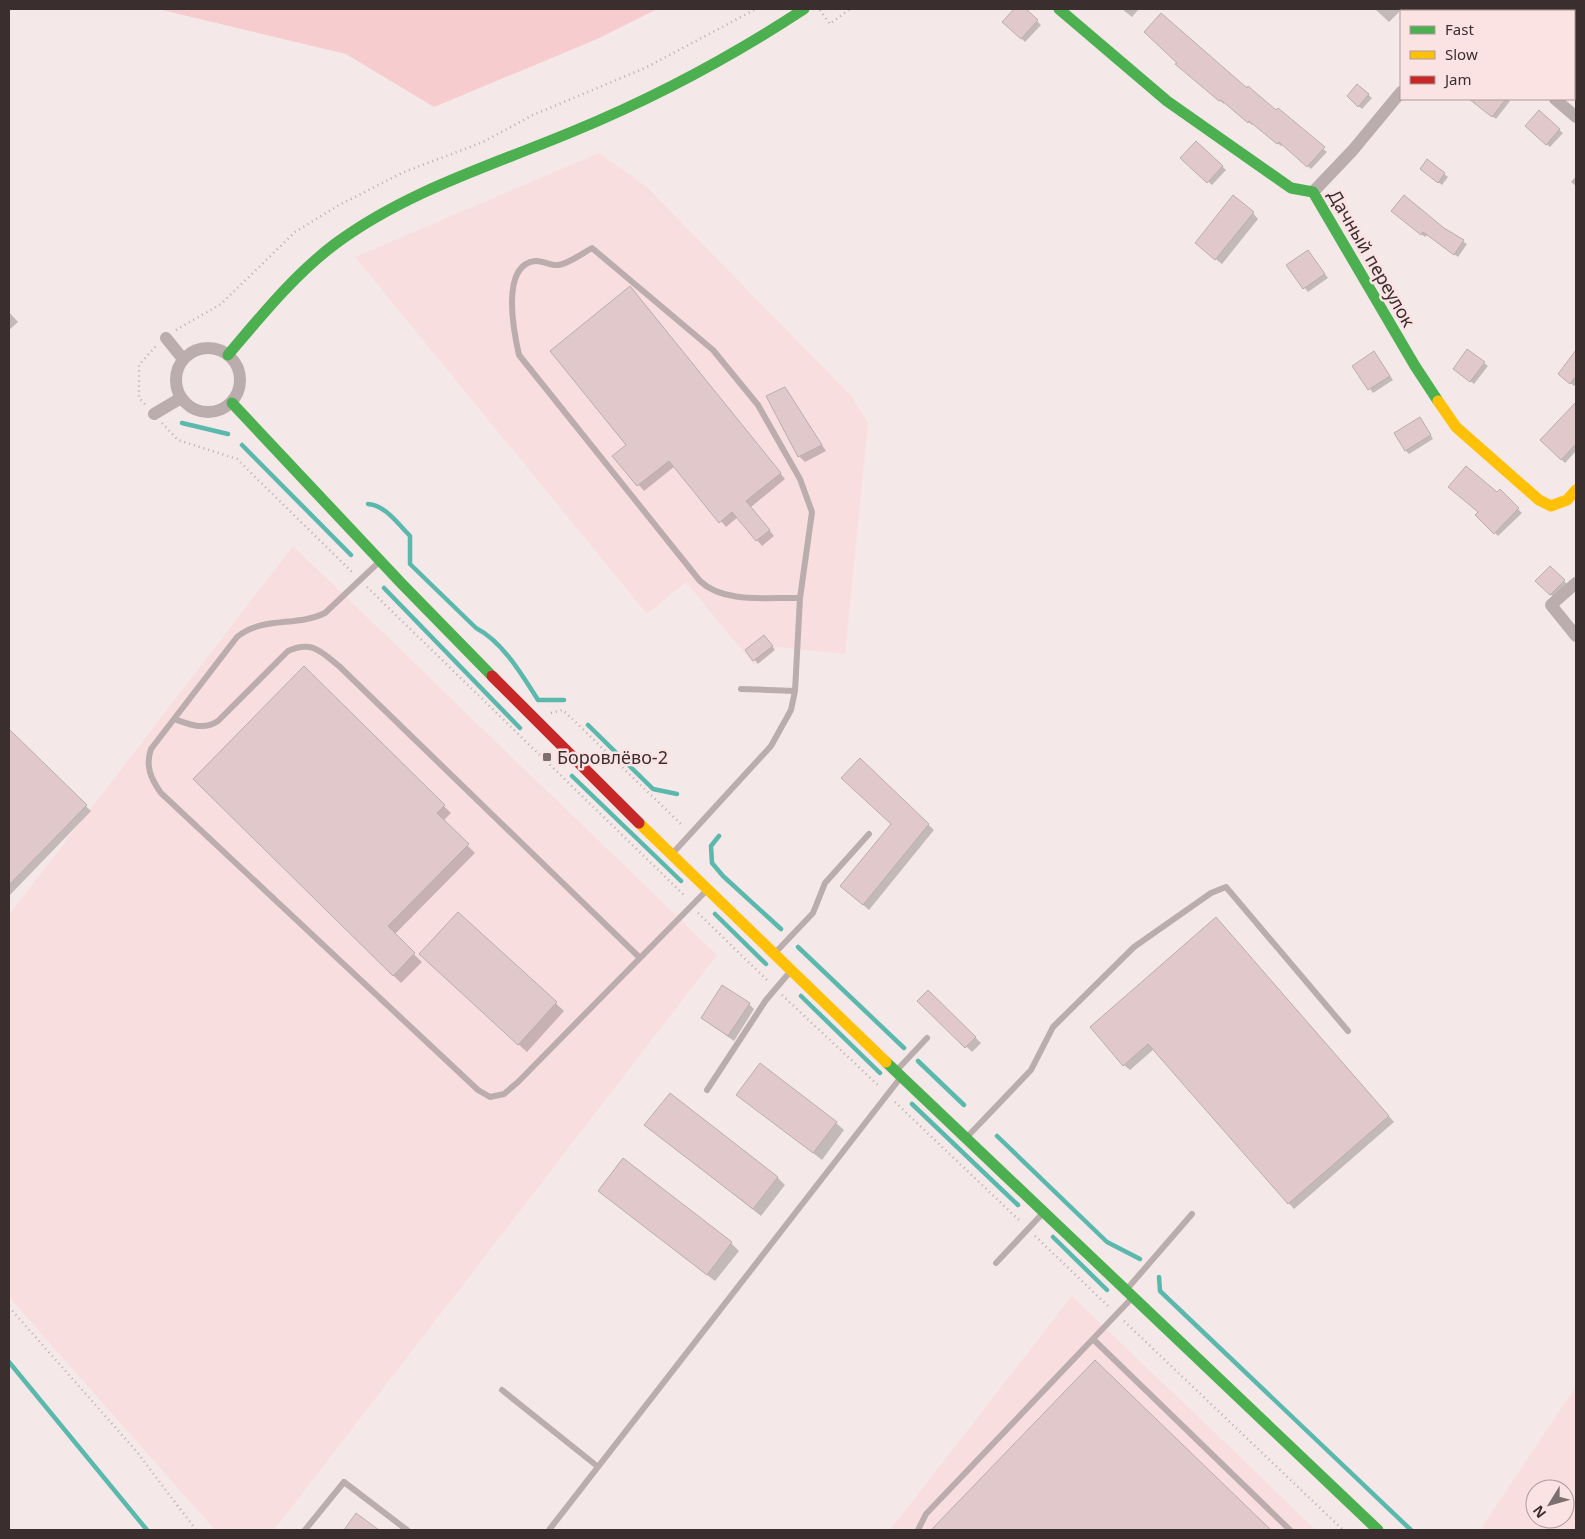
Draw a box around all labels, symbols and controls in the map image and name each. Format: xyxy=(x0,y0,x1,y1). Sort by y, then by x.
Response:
legend xyxy=(1400,10,1575,100)
text: Fast xyxy=(1445,19,1474,39)
text: Slow xyxy=(1445,44,1478,64)
text: Jam xyxy=(1443,69,1472,89)
street label: Дачный переулок xyxy=(1323,185,1421,331)
place label: Боровлёво-2 xyxy=(557,745,668,769)
marker: Боровлёво-2 xyxy=(541,751,553,763)
north arrow xyxy=(1525,1479,1575,1529)
text: N xyxy=(1528,1502,1550,1522)

